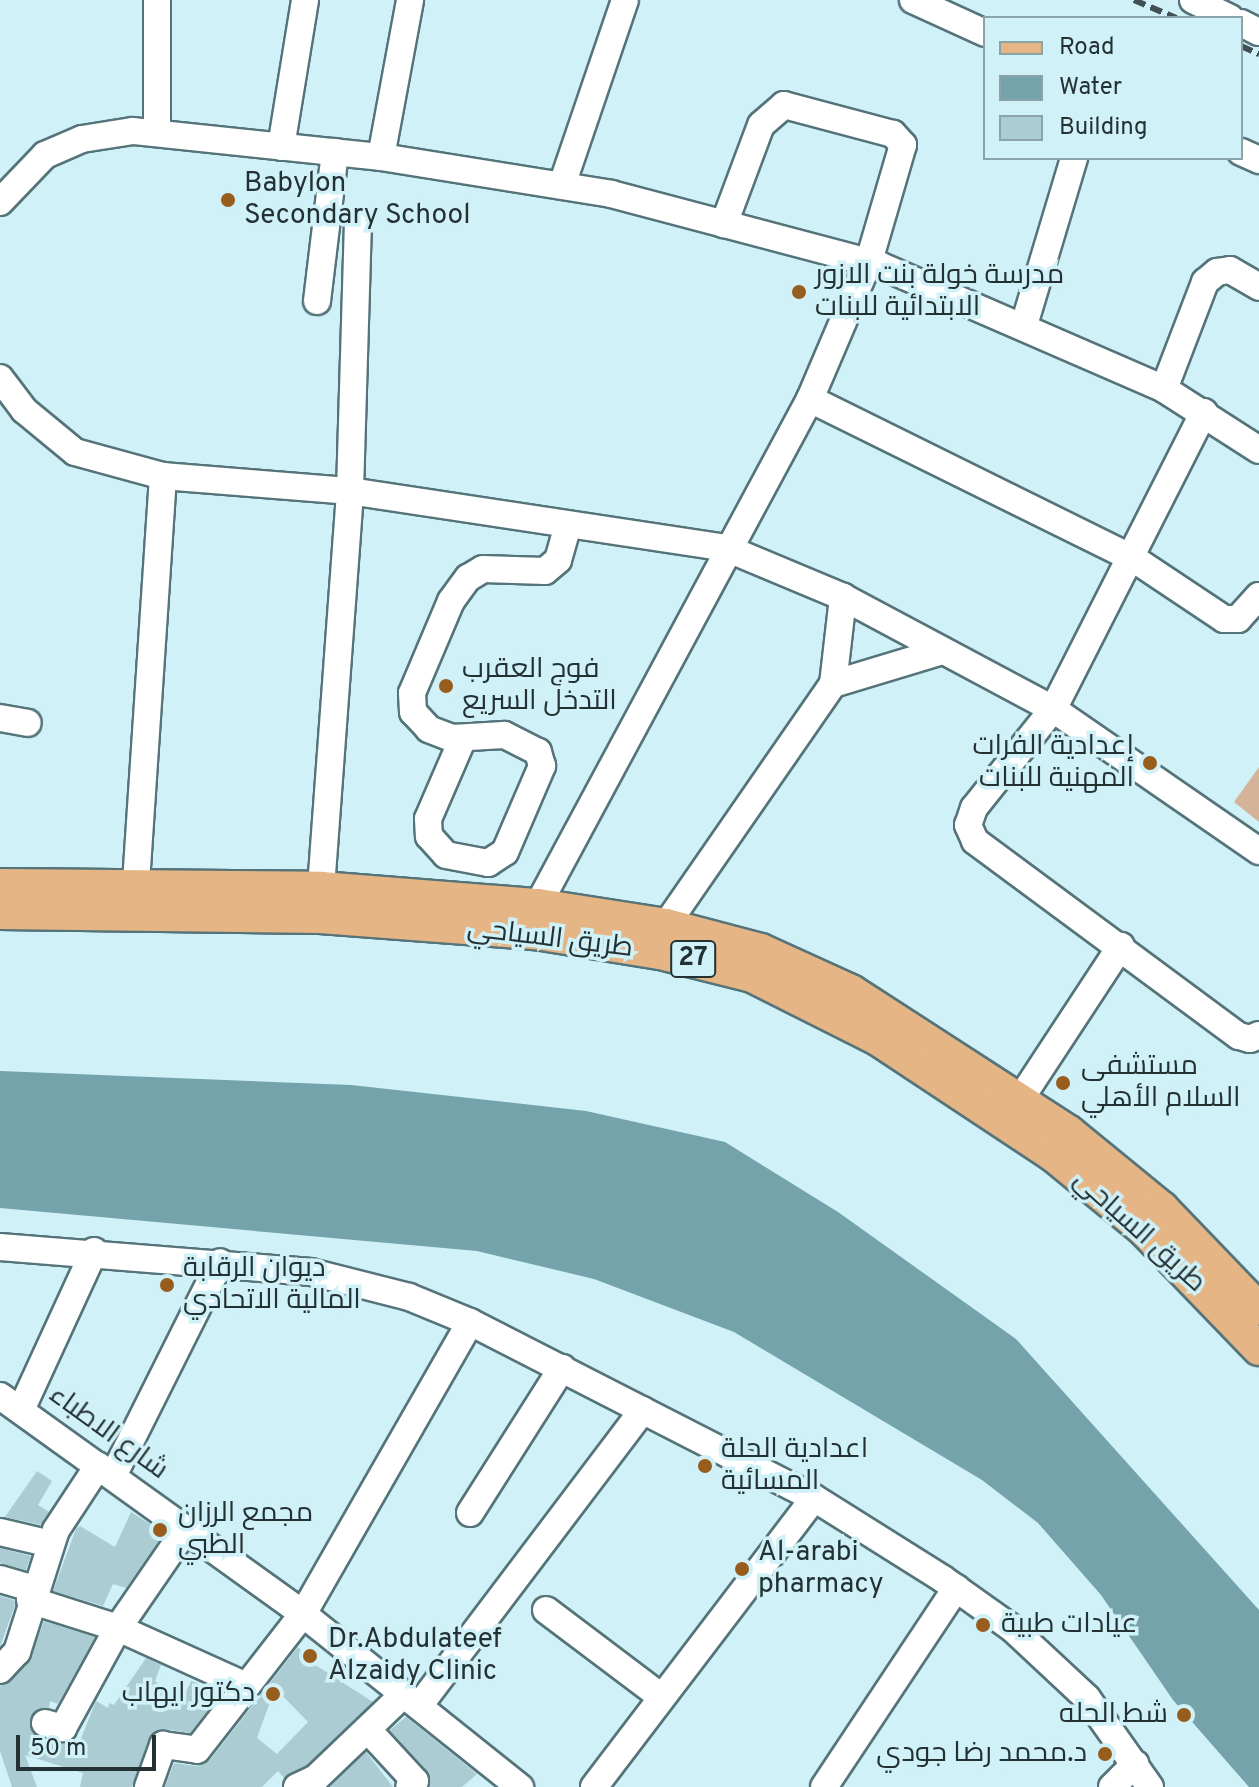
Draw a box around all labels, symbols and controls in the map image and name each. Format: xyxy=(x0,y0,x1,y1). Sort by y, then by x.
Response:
legend xyxy=(983,16,1243,160)
text: Road xyxy=(1059,33,1115,63)
text: Water xyxy=(1059,73,1122,103)
text: Building xyxy=(1059,113,1148,143)
place label: Babylon Secondary School xyxy=(244,167,471,233)
marker: Babylon Secondary School xyxy=(219,191,237,209)
place label: مدرسة خولة بنت الازور الابتدائية للبنات xyxy=(815,259,1064,325)
marker: مدرسة خولة بنت الازور الابتدائية للبنات xyxy=(790,283,808,301)
place label: فوج العقرب التدخل السريع xyxy=(462,653,617,719)
marker: فوج العقرب التدخل السريع xyxy=(437,677,455,695)
place label: إعدادية الفرات المهنية للبنات xyxy=(972,730,1134,796)
marker: إعدادية الفرات المهنية للبنات xyxy=(1141,754,1159,772)
street label: طريق السياحي xyxy=(465,912,635,966)
road number: 27 xyxy=(669,937,717,981)
place label: مستشفى السلام الأهلي xyxy=(1081,1050,1241,1116)
marker: مستشفى السلام الأهلي xyxy=(1052,1072,1074,1094)
street label: طريق السياحي xyxy=(1066,1164,1212,1300)
place label: ديوان الرقابة المالية الاتحادي xyxy=(183,1252,361,1318)
marker: ديوان الرقابة المالية الاتحادي xyxy=(158,1276,176,1294)
street label: شارع الاطباء xyxy=(42,1379,174,1487)
place label: اعدادية الحلة المسائية xyxy=(721,1433,868,1499)
marker: اعدادية الحلة المسائية xyxy=(696,1457,714,1475)
place label: مجمع الرزان الطبي xyxy=(178,1497,313,1563)
marker: مجمع الرزان الطبي xyxy=(149,1519,171,1541)
place label: Al-arabi pharmacy xyxy=(758,1536,884,1602)
marker: Al-arabi pharmacy xyxy=(733,1560,751,1578)
place label: عيادات طبية xyxy=(1001,1608,1137,1642)
marker: عيادات طبية xyxy=(972,1614,994,1636)
place label: Dr.Abdulateef Alzaidy Clinic xyxy=(328,1623,502,1689)
marker: Dr.Abdulateef Alzaidy Clinic xyxy=(299,1645,321,1667)
place label: دكتور ايهاب xyxy=(122,1677,255,1711)
marker: دكتور ايهاب xyxy=(262,1683,284,1705)
place label: شط الحله xyxy=(1059,1698,1168,1732)
marker: شط الحله xyxy=(1175,1706,1193,1724)
scale bar xyxy=(20,1719,160,1769)
text: 50 m xyxy=(30,1734,86,1764)
place label: د.محمد رضا جودي xyxy=(876,1737,1087,1771)
marker: د.محمد رضا جودي xyxy=(1094,1743,1116,1765)

